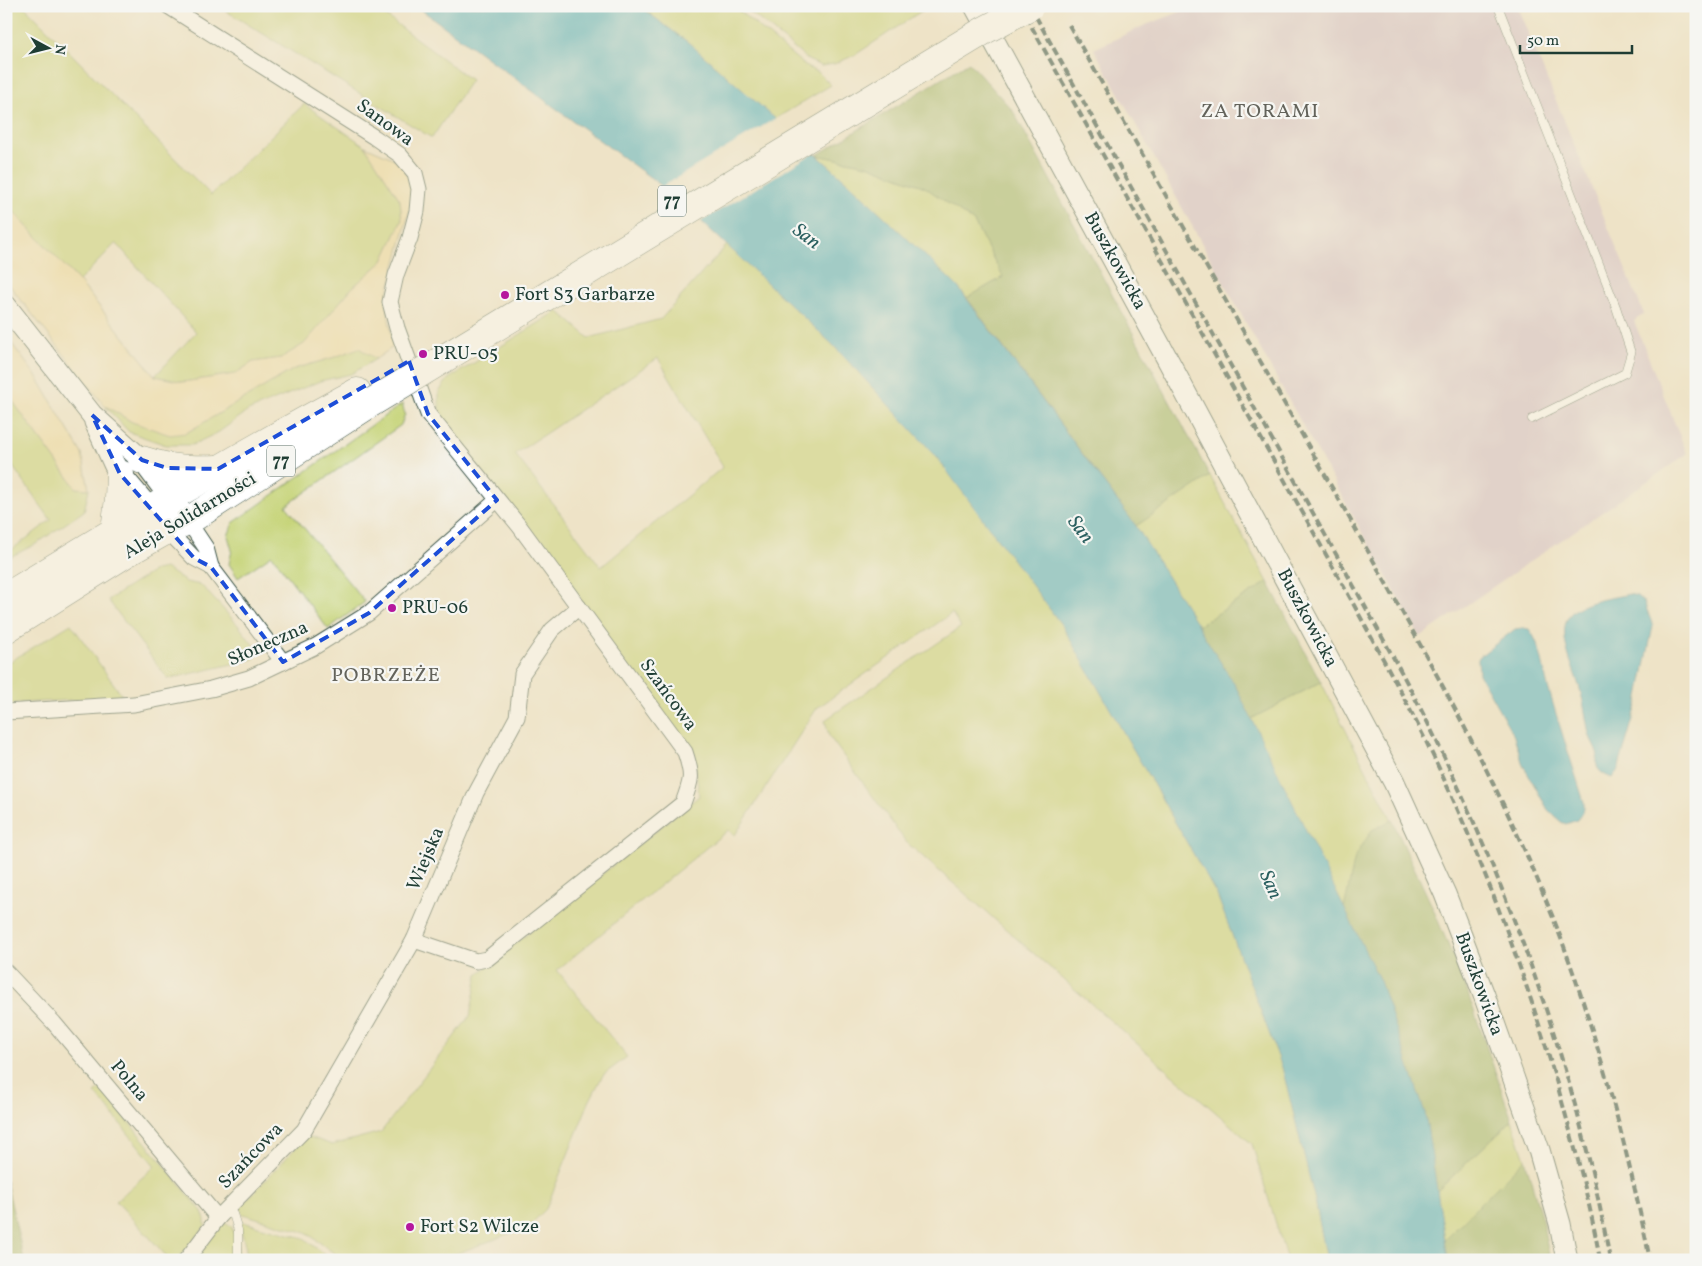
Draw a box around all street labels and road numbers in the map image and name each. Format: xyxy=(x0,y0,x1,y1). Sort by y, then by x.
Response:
street label: Sanowa xyxy=(351,93,419,153)
road number: 77 xyxy=(658,186,686,217)
street label: Buszkowicka xyxy=(1077,207,1153,315)
road number: 77 xyxy=(267,446,295,476)
street label: Aleja Solidarności xyxy=(119,466,261,566)
street label: Buszkowicka xyxy=(1270,564,1344,672)
street label: Słoneczna xyxy=(224,615,312,673)
street label: Szańcowa xyxy=(633,654,703,736)
street label: Wiejska xyxy=(401,823,451,895)
street label: Buszkowicka xyxy=(1448,929,1510,1039)
street label: Polna xyxy=(104,1055,154,1107)
street label: Szańcowa xyxy=(213,1117,289,1195)

